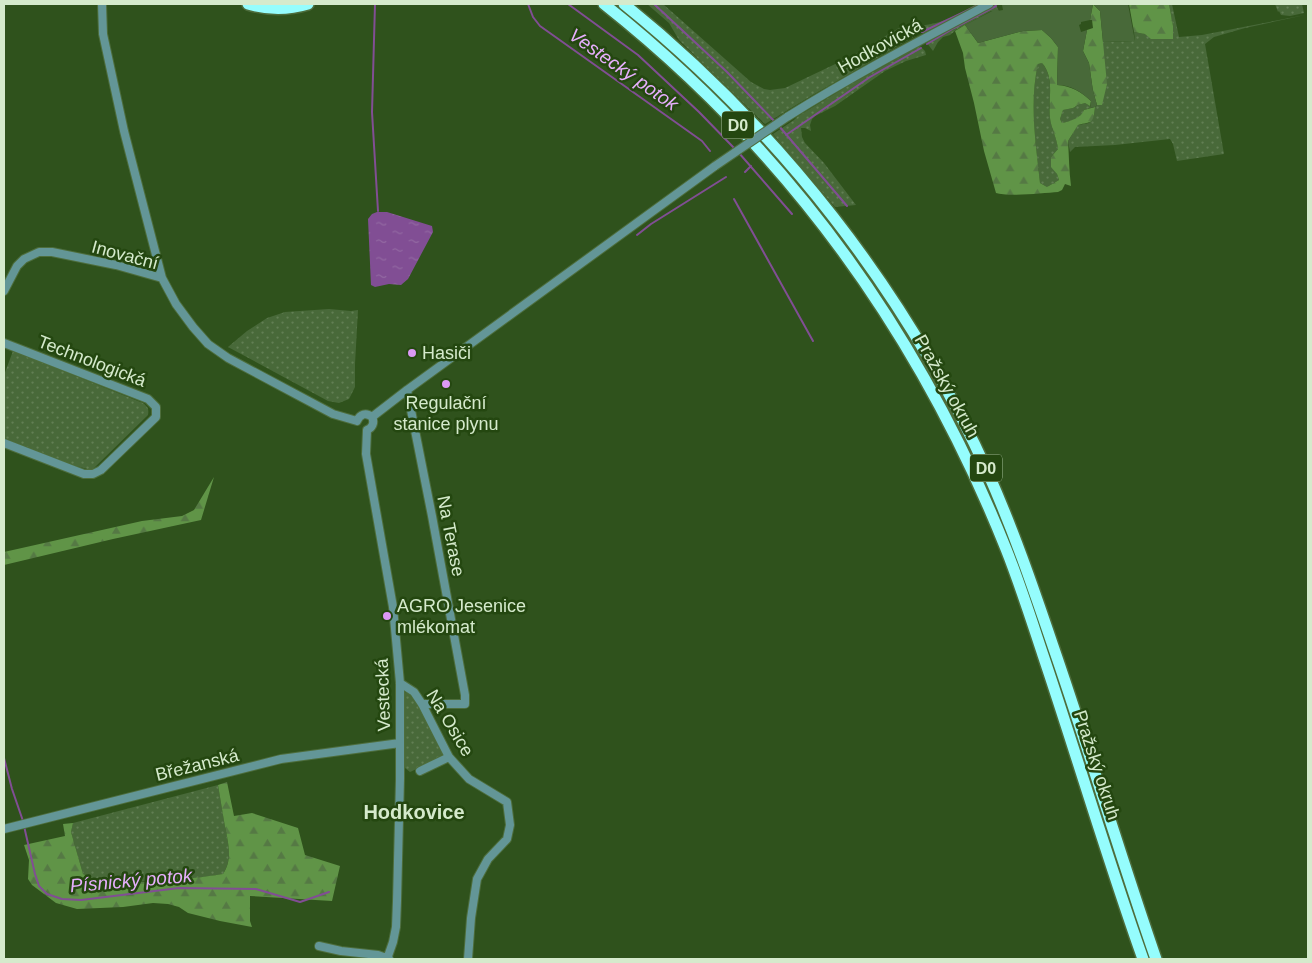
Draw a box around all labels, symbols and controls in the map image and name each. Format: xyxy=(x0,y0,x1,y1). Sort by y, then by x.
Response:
street label: Hodkovická xyxy=(834,14,926,77)
water label: Vestecký potok xyxy=(565,24,683,116)
road number: D0 xyxy=(722,112,754,138)
street label: Inovační xyxy=(90,237,160,273)
street label: Technologická xyxy=(35,331,150,391)
street label: Pražský okruh xyxy=(911,331,983,441)
place label: Hasiči xyxy=(422,343,471,363)
marker: Hasiči xyxy=(406,347,418,359)
marker: Regulační stanice plynu xyxy=(440,378,452,390)
place label: Regulační stanice plynu xyxy=(393,393,499,434)
road number: D0 xyxy=(970,454,1002,482)
street label: Na Terase xyxy=(433,494,469,578)
place label: AGRO Jesenice mlékomat xyxy=(397,596,526,637)
marker: AGRO Jesenice mlékomat xyxy=(381,610,393,622)
street label: Vestecká xyxy=(372,657,394,732)
street label: Na Osice xyxy=(422,686,478,760)
street label: Pražský okruh xyxy=(1070,708,1124,822)
street label: Břežanská xyxy=(153,745,242,785)
district label: Hodkovice xyxy=(363,801,465,823)
water label: Písnický potok xyxy=(69,865,194,896)

